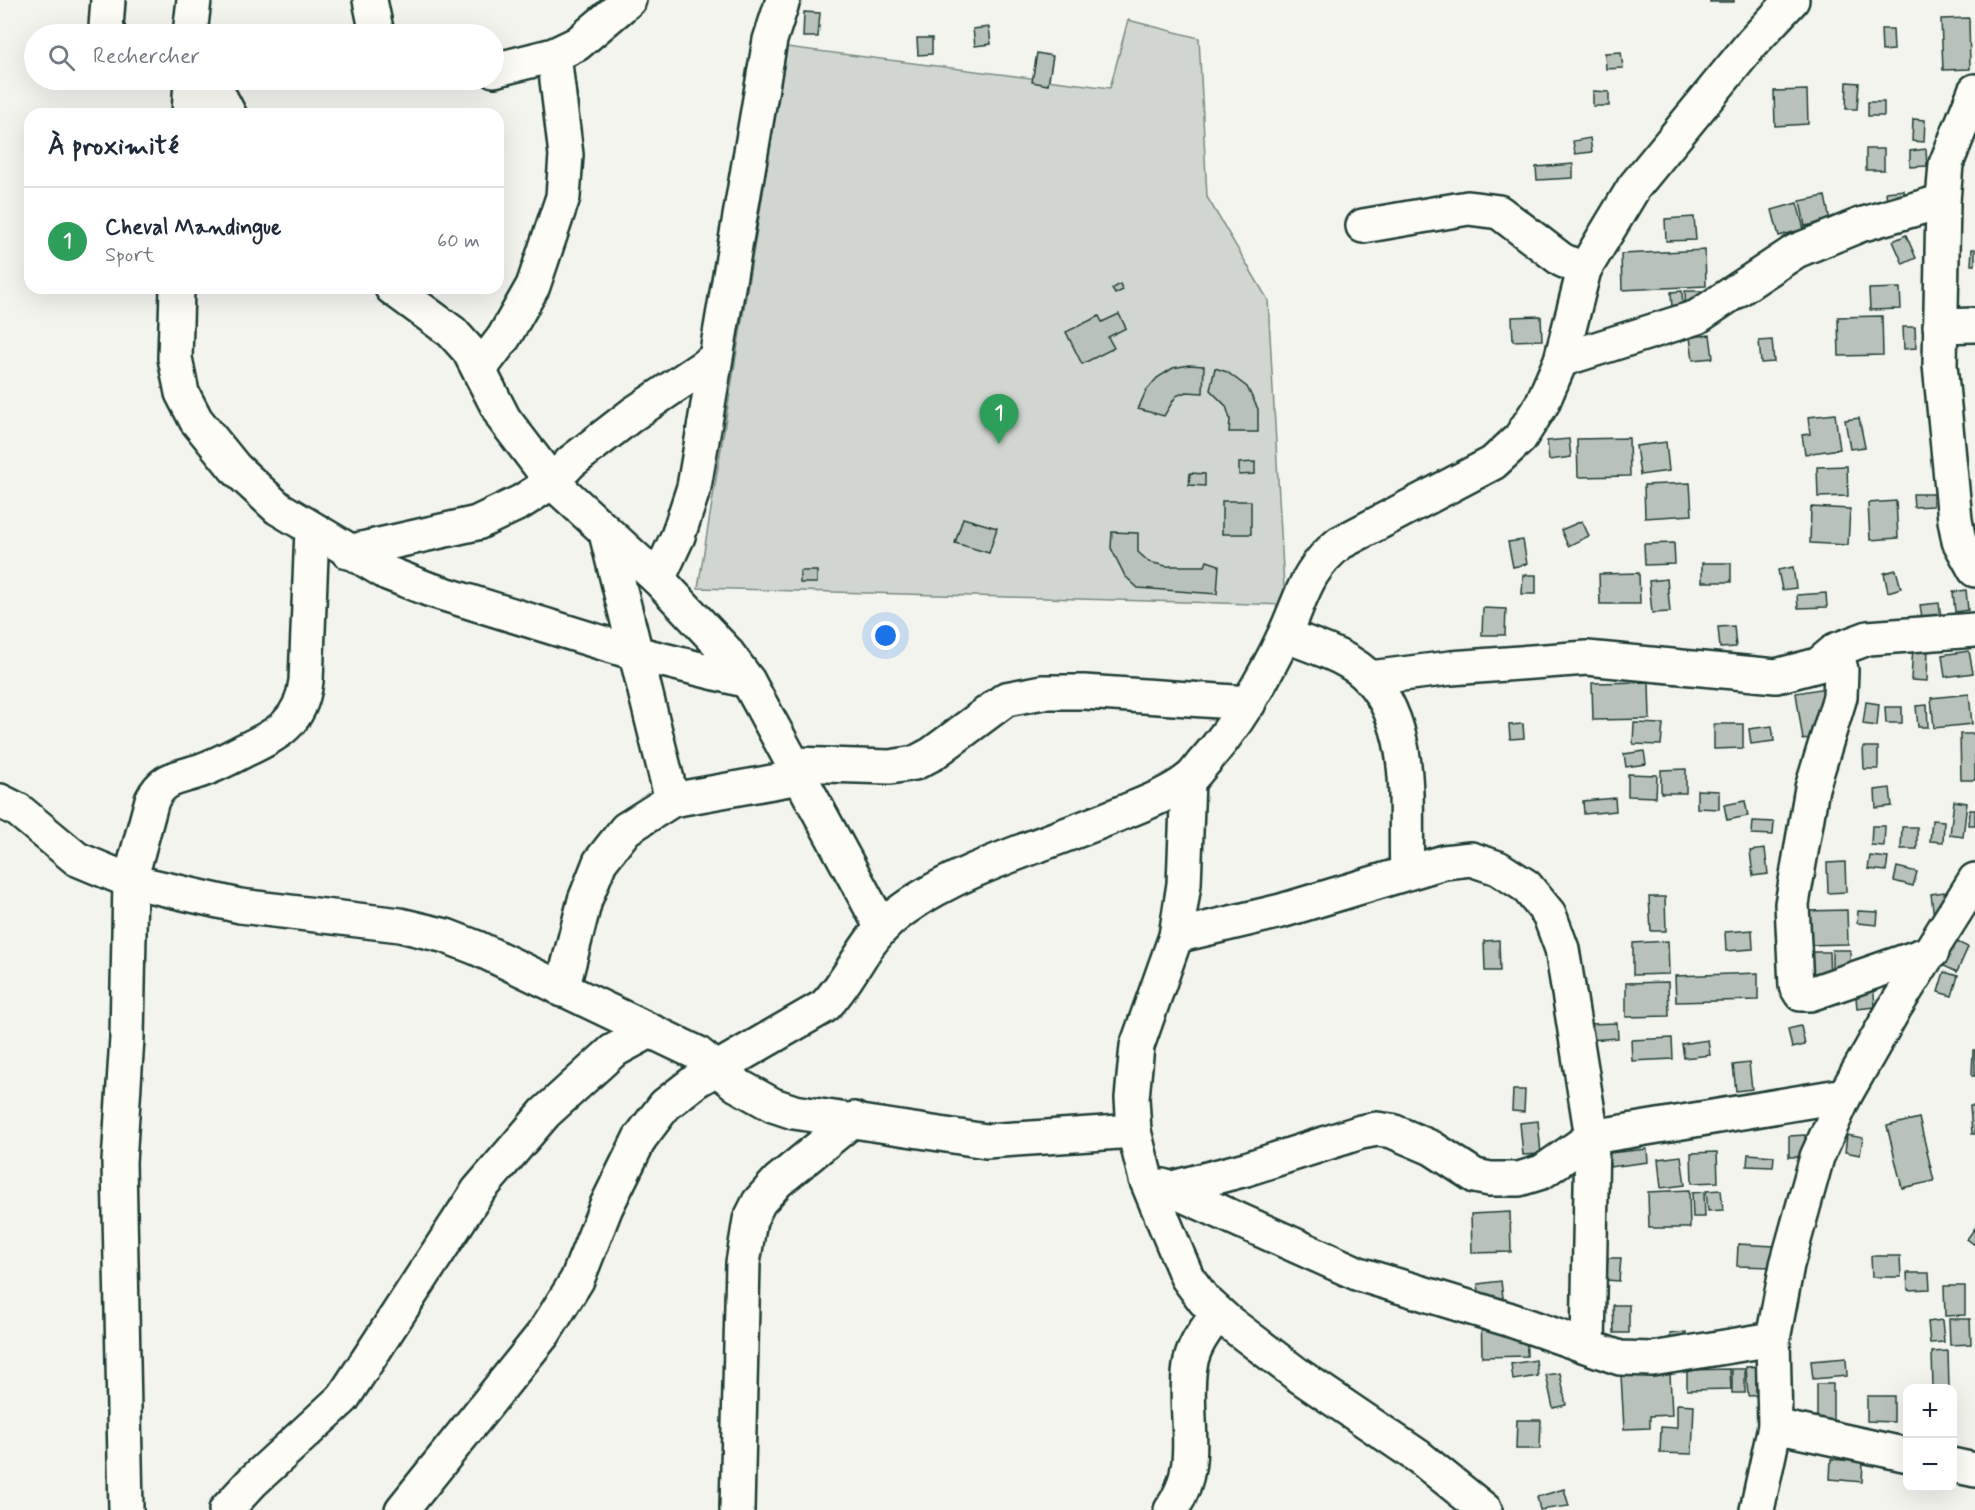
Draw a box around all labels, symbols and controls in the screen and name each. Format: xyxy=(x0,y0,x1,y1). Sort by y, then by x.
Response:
search box xyxy=(24,24,504,90)
icon: search xyxy=(45,41,78,74)
text: Rechercher xyxy=(93,43,200,71)
text: À proximité xyxy=(48,130,179,164)
text: Cheval Mandingue xyxy=(105,214,281,242)
text: 1 xyxy=(63,228,72,255)
text: 60 m xyxy=(437,228,480,255)
text: Sport xyxy=(105,242,154,269)
pin: 1 xyxy=(980,394,1018,444)
your location xyxy=(871,621,900,650)
map controls xyxy=(1903,1384,1957,1492)
button: + xyxy=(1903,1384,1957,1438)
button: − xyxy=(1903,1438,1957,1492)

